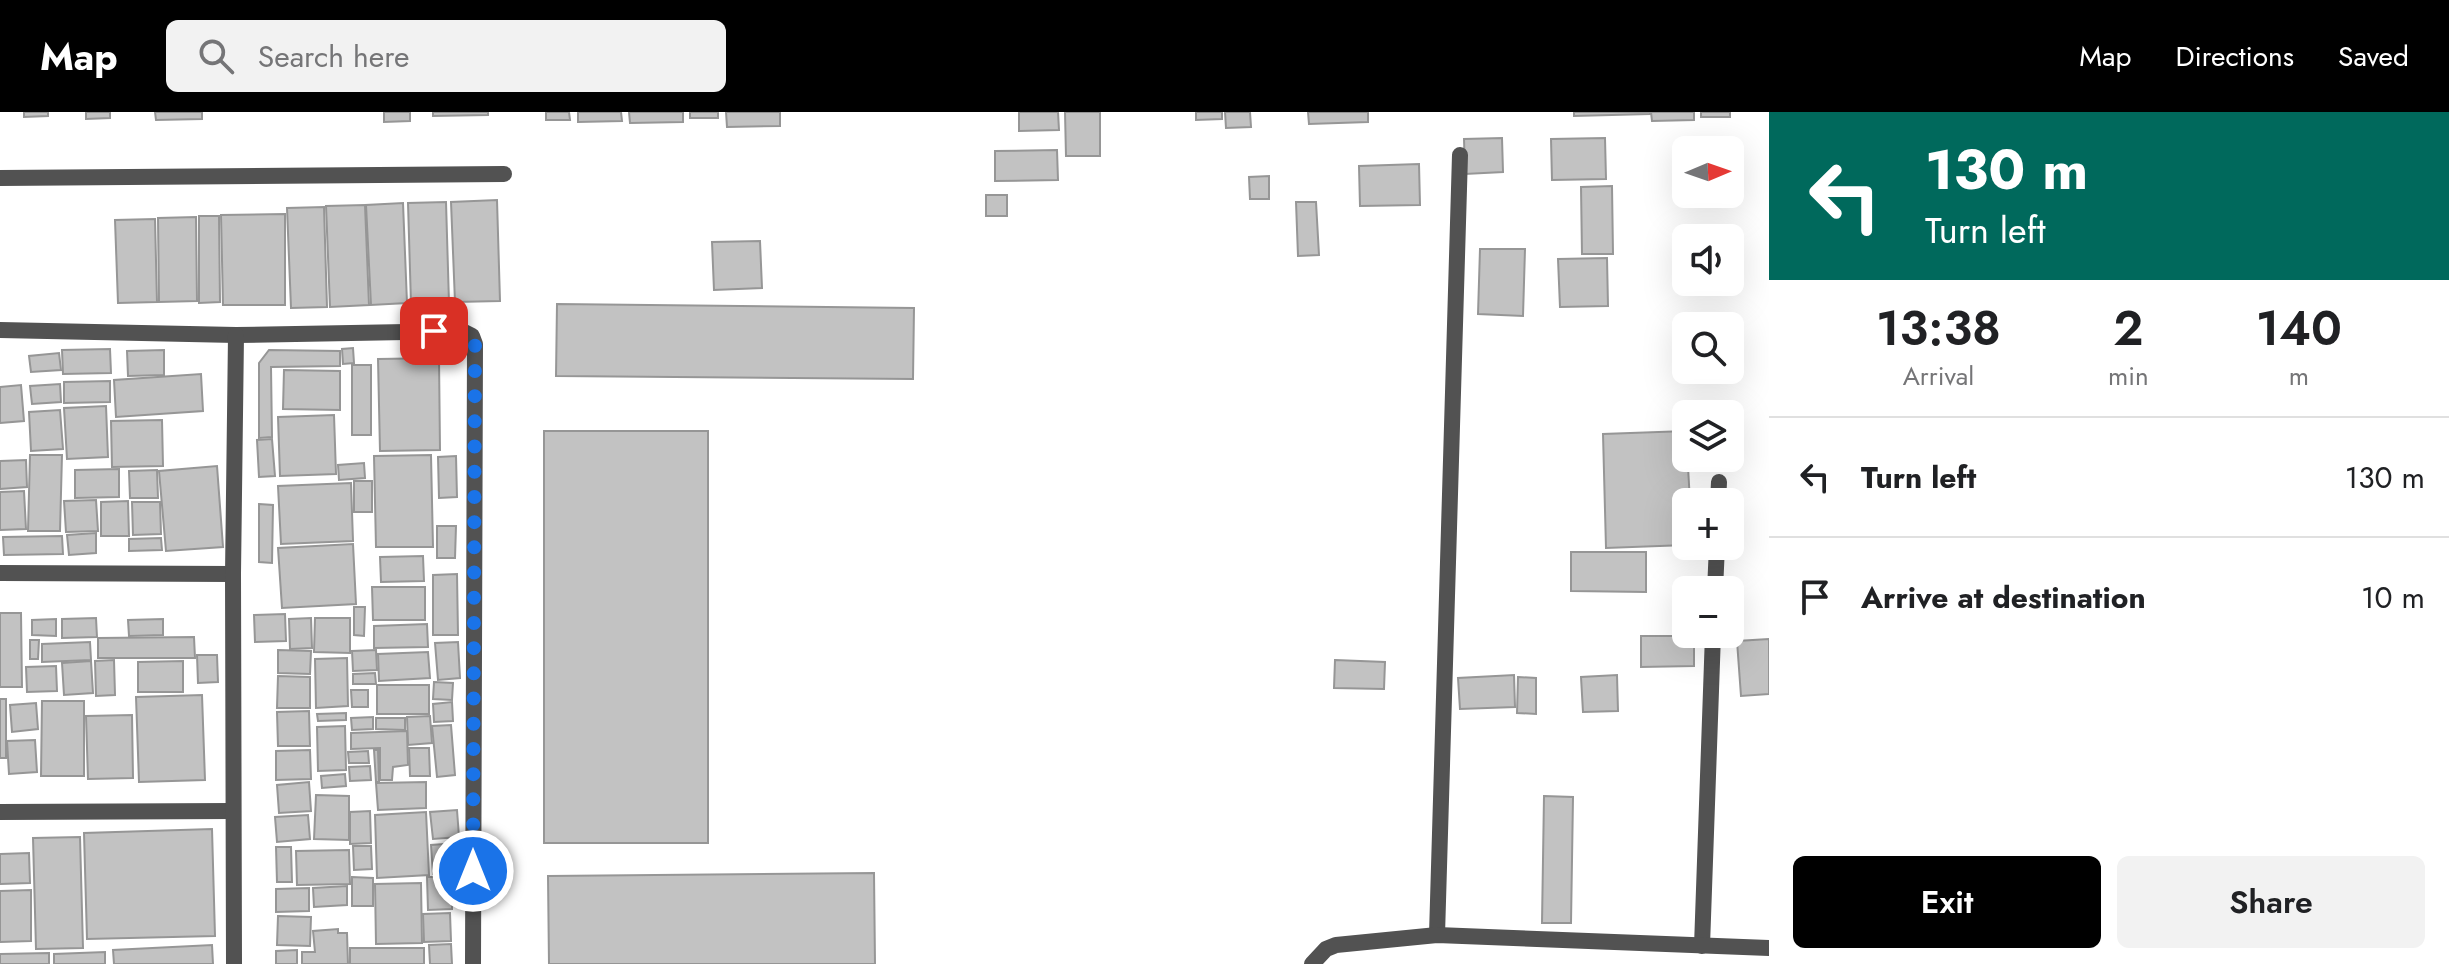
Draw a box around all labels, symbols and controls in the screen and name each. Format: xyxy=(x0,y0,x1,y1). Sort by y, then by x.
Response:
search box xyxy=(166,20,726,92)
text: Map xyxy=(40,29,118,84)
icon: search xyxy=(194,34,238,78)
text: Search here xyxy=(258,35,410,78)
text: Map xyxy=(2079,36,2131,77)
text: Directions xyxy=(2175,36,2294,77)
text: Saved xyxy=(2338,36,2409,77)
text: 130 m xyxy=(1925,129,2088,210)
north arrow xyxy=(1672,136,1744,208)
map controls xyxy=(1672,136,1744,648)
icon: left xyxy=(1793,144,1897,248)
text: Turn left xyxy=(1925,204,2046,256)
button: sound xyxy=(1672,224,1744,296)
text: 13:38 xyxy=(1876,294,2001,363)
text: 2 xyxy=(2113,294,2143,363)
text: 140 xyxy=(2256,294,2342,363)
pin xyxy=(400,297,468,365)
icon: arrive xyxy=(412,309,456,353)
button: search xyxy=(1672,312,1744,384)
text: Arrival xyxy=(1903,357,1974,395)
text: min xyxy=(2108,357,2149,395)
text: m xyxy=(2289,357,2309,395)
button: layers xyxy=(1672,400,1744,472)
icon: left xyxy=(1793,455,1837,499)
text: Turn left xyxy=(1861,456,1976,499)
text: 130 m xyxy=(2345,456,2425,499)
button: + xyxy=(1672,488,1744,560)
icon: arrive xyxy=(1793,575,1837,619)
button: − xyxy=(1672,576,1744,648)
text: Arrive at destination xyxy=(1861,576,2146,619)
text: 10 m xyxy=(2361,576,2425,619)
position arrow xyxy=(431,829,515,913)
button: Exit xyxy=(1793,856,2101,948)
button: Share xyxy=(2117,856,2425,948)

